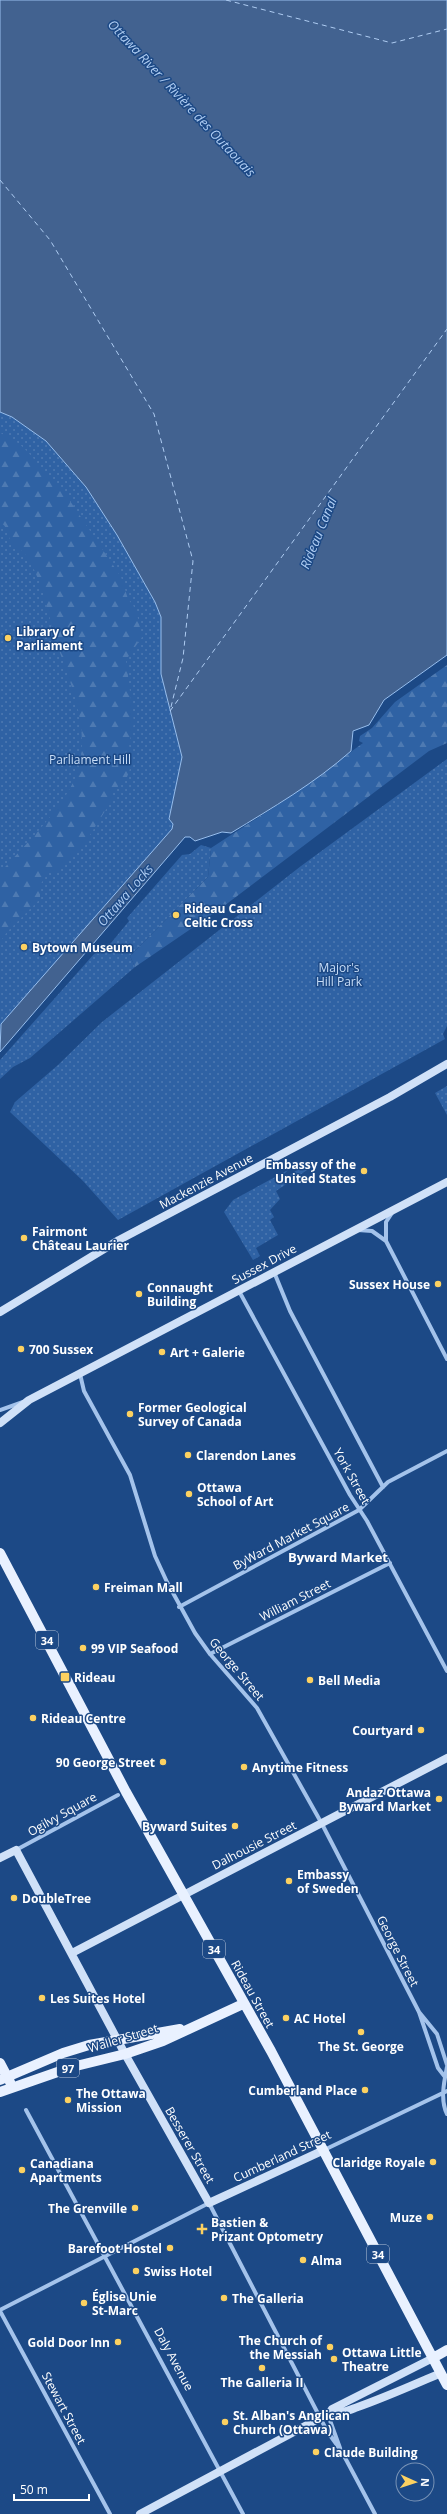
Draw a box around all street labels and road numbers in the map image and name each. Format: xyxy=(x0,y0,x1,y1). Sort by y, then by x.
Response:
street label: Mackenzie Avenue xyxy=(156,1149,256,1213)
street label: Sussex Drive xyxy=(229,1240,300,1288)
street label: York Street xyxy=(330,1445,374,1507)
street label: ByWard Market Square xyxy=(230,1498,352,1574)
street label: William Street xyxy=(257,1575,333,1625)
road number: 34 xyxy=(36,1631,58,1649)
street label: George Street xyxy=(206,1634,268,1704)
street label: Ogilvy Square xyxy=(24,1788,100,1840)
street label: Dalhousie Street xyxy=(209,1816,299,1874)
street label: George Street xyxy=(373,1913,423,1989)
road number: 34 xyxy=(203,1940,225,1958)
street label: Rideau Street xyxy=(227,1957,279,2031)
street label: Waller Street xyxy=(86,2019,160,2057)
road number: 97 xyxy=(57,2059,79,2077)
street label: Besserer Street xyxy=(161,2104,219,2186)
street label: Cumberland Street xyxy=(230,2126,334,2186)
road number: 34 xyxy=(367,2245,389,2263)
street label: Daly Avenue xyxy=(150,2324,198,2394)
street label: Stewart Street xyxy=(38,2369,90,2447)

